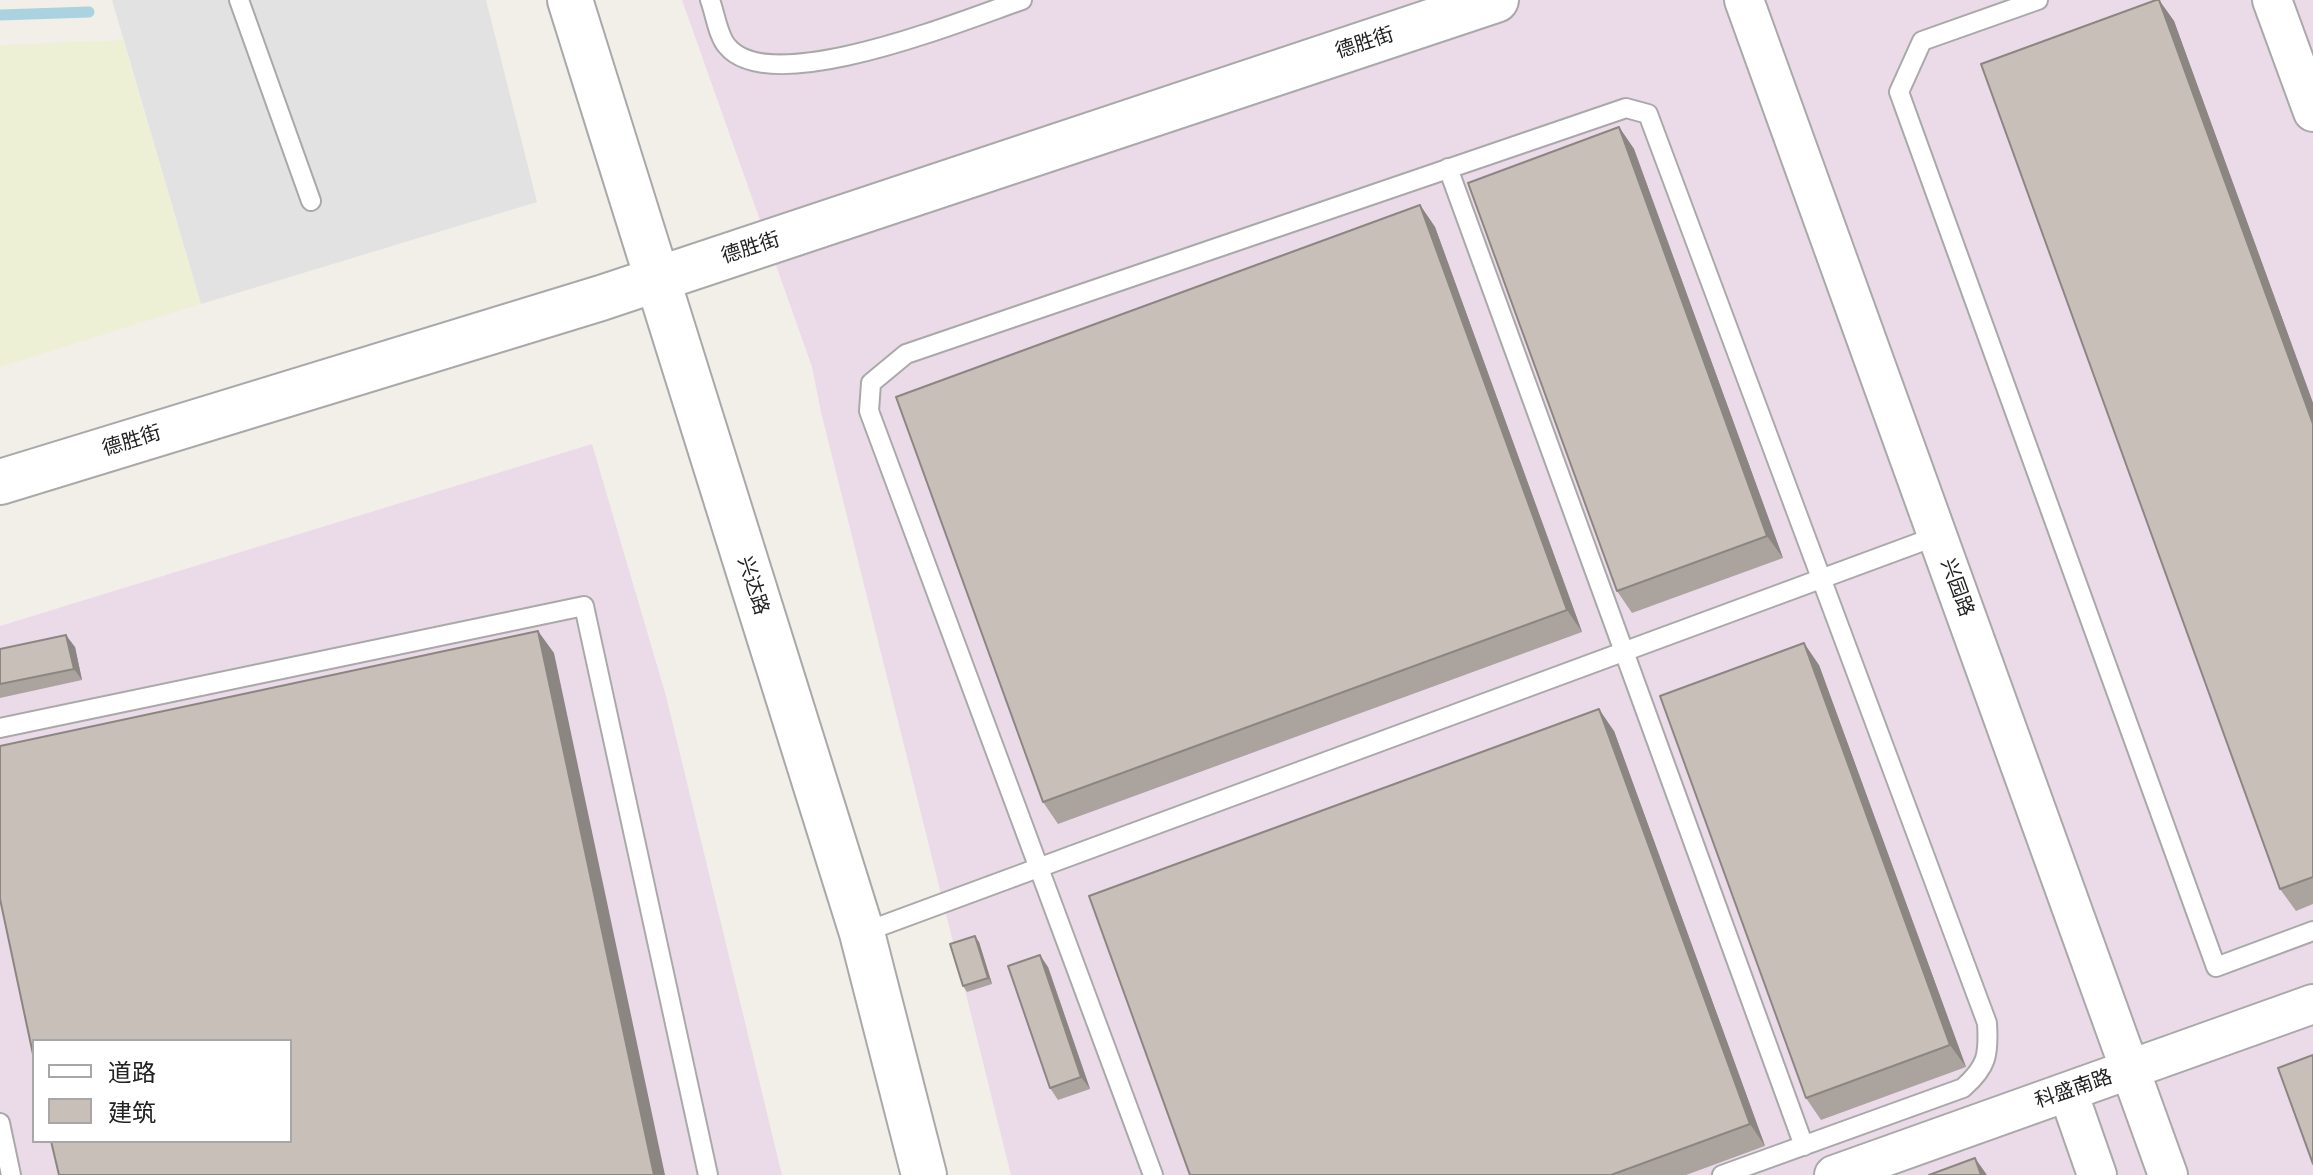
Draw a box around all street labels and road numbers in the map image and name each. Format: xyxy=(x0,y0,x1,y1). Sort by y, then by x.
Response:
street label: 德胜街 xyxy=(1333,23,1397,65)
street label: 德胜街 xyxy=(719,228,783,270)
street label: 德胜街 xyxy=(100,422,164,462)
street label: 兴达路 xyxy=(731,554,773,618)
street label: 兴园路 xyxy=(1934,556,1978,620)
street label: 科盛南路 xyxy=(2032,1066,2116,1114)

